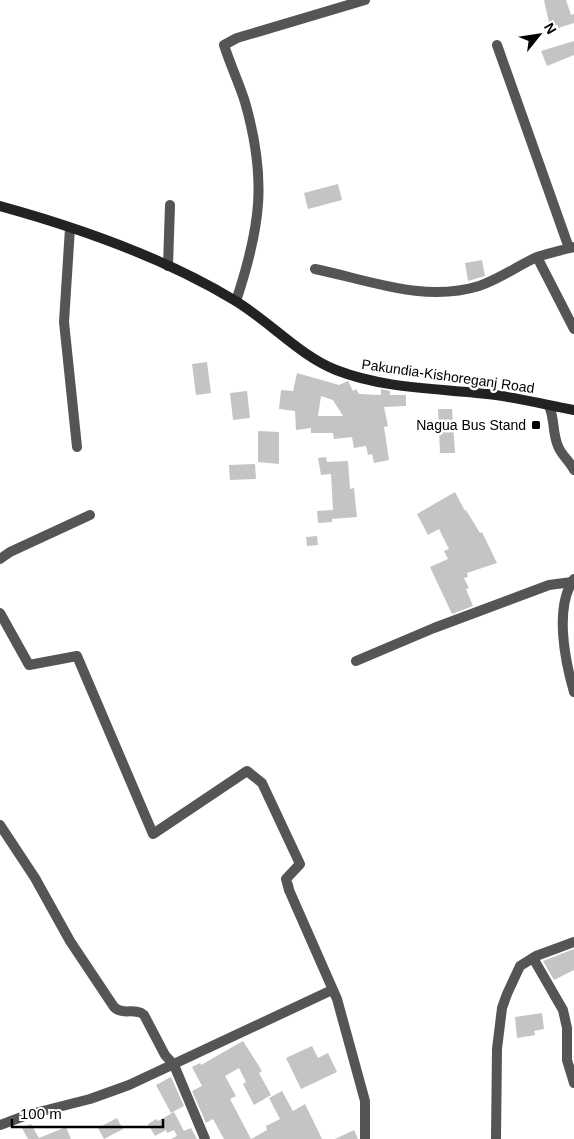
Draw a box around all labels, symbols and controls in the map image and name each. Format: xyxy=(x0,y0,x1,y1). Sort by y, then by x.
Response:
north arrow xyxy=(514,10,564,60)
text: N xyxy=(541,20,560,37)
street label: Pakundia-Kishoreganj Road xyxy=(361,356,535,396)
place label: Nagua Bus Stand xyxy=(416,417,526,433)
marker: Nagua Bus Stand xyxy=(530,419,542,431)
scale bar xyxy=(12,1096,164,1128)
text: 100 m xyxy=(20,1105,62,1122)

